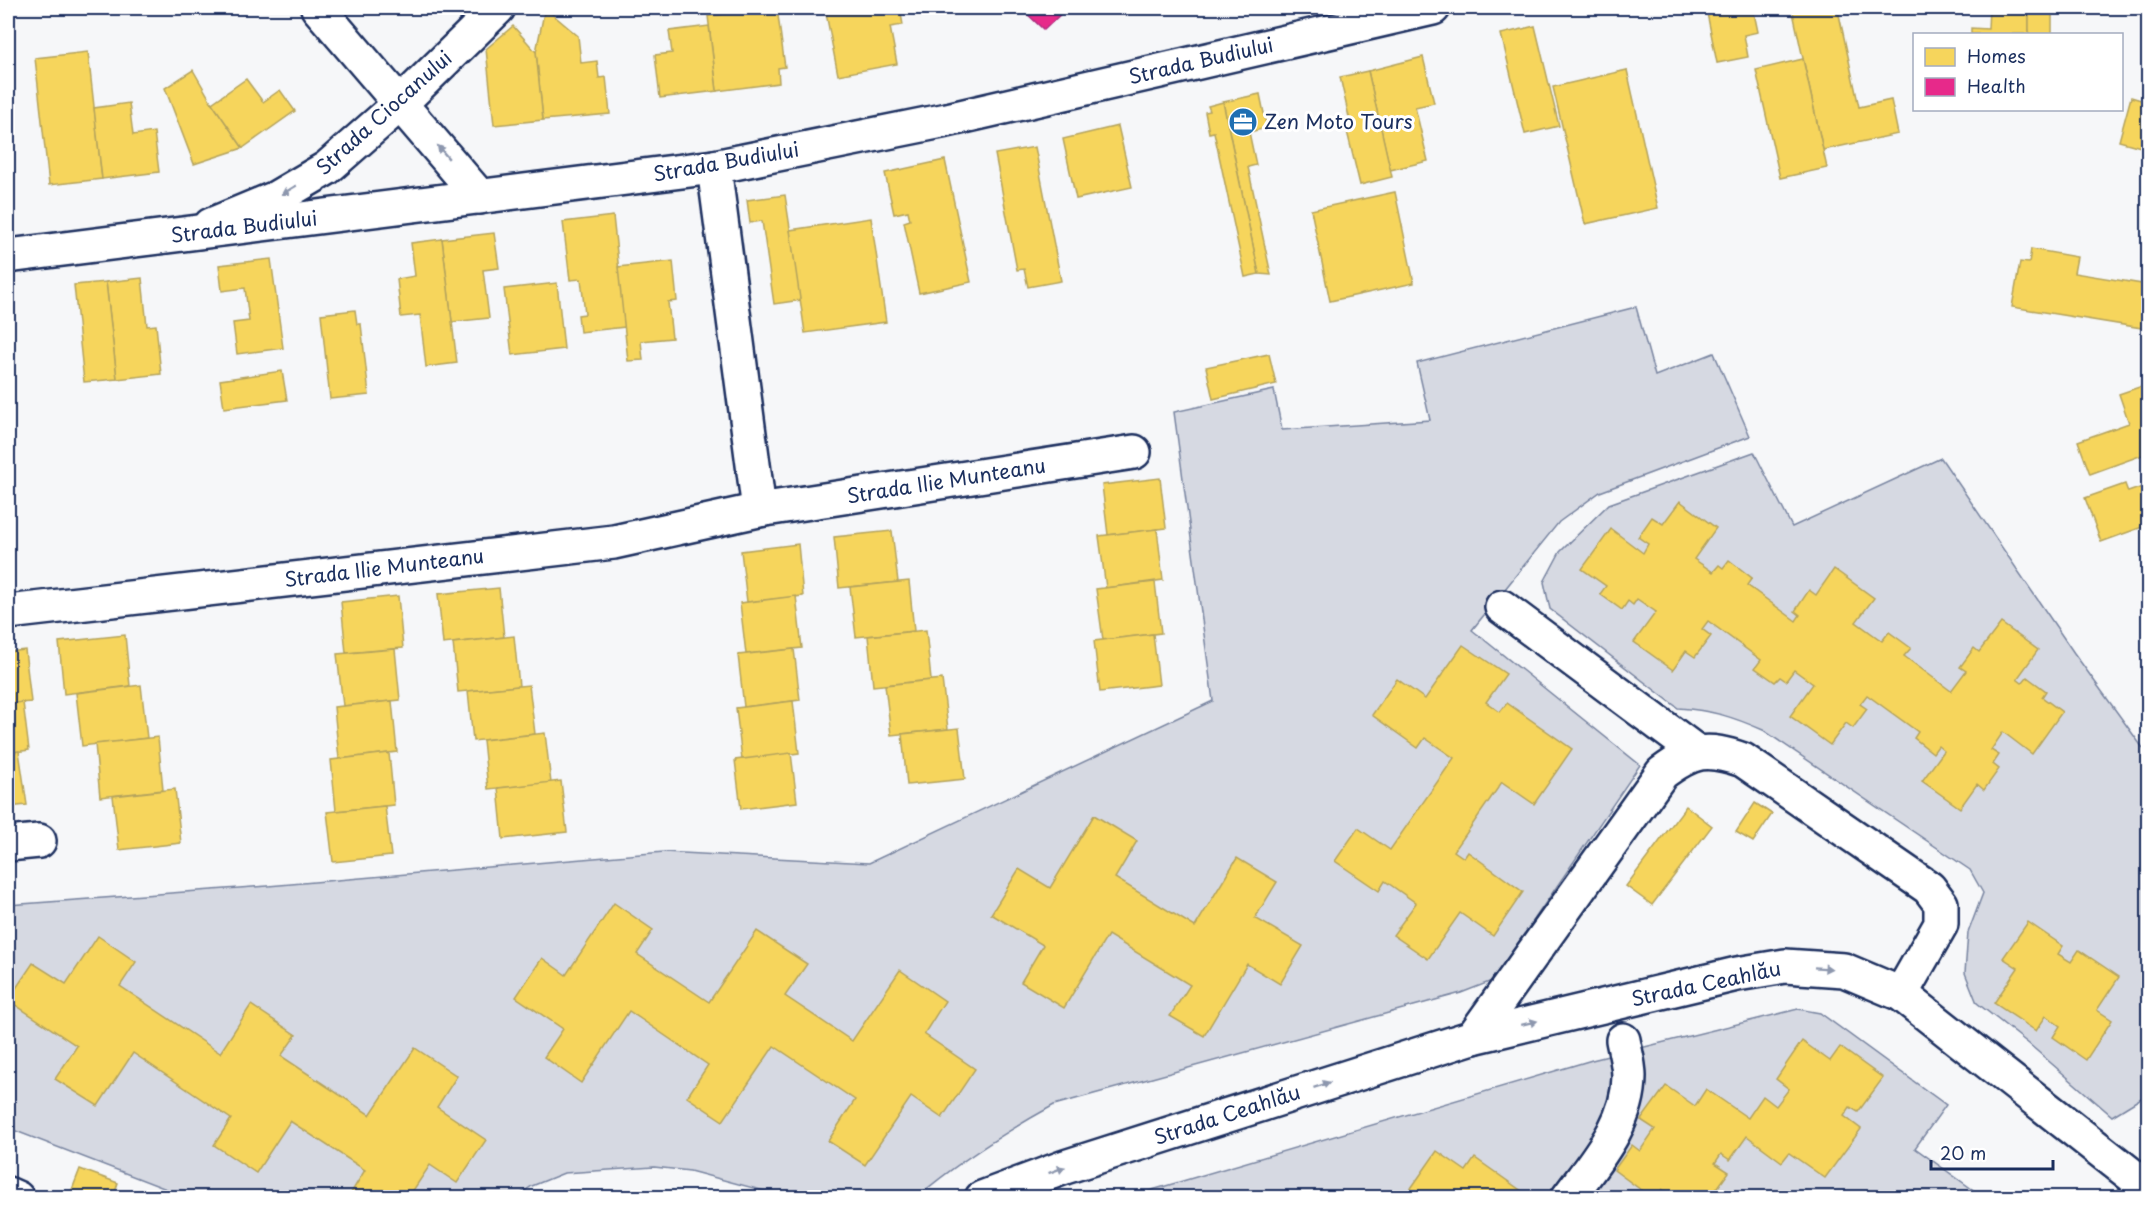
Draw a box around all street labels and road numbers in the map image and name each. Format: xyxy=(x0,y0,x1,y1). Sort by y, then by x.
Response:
street label: Strada Budiului xyxy=(1125,29,1276,91)
street label: Strada Ciocanului xyxy=(309,43,458,182)
street label: Strada Budiului xyxy=(650,133,801,189)
street label: Strada Budiului xyxy=(169,202,319,250)
street label: Strada Ilie Munteanu xyxy=(844,449,1047,511)
street label: Strada Ilie Munteanu xyxy=(282,540,485,594)
street label: Strada Ceahlău xyxy=(1628,953,1783,1014)
street label: Strada Ceahlău xyxy=(1150,1076,1304,1152)

